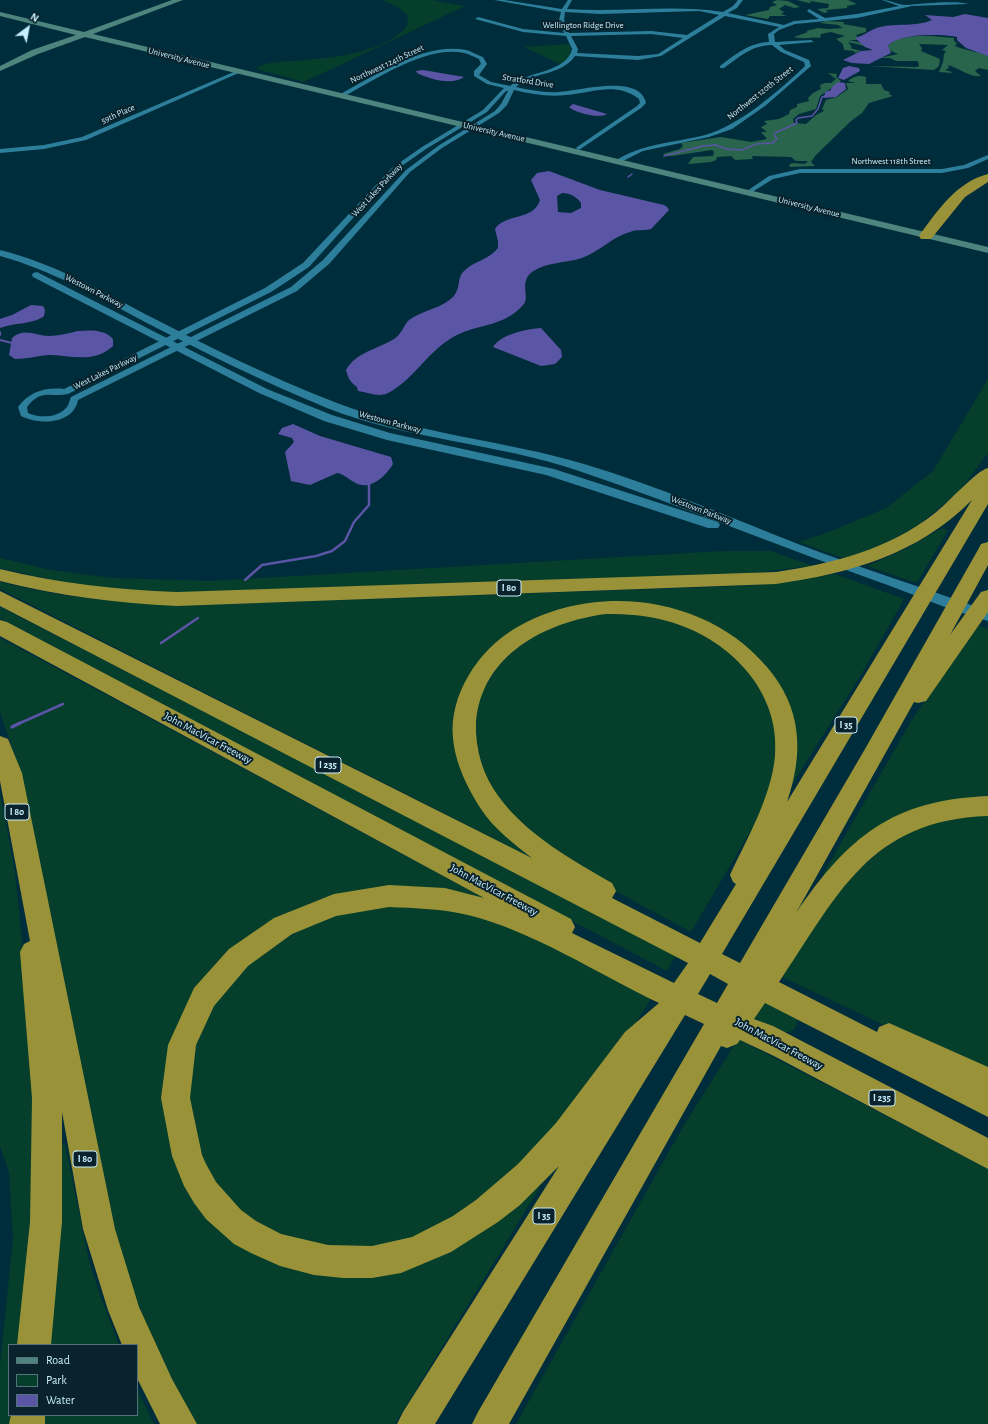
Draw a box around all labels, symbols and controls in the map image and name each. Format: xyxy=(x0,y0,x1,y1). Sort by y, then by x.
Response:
north arrow xyxy=(8,8,48,48)
text: N xyxy=(28,11,41,24)
street label: Wellington Ridge Drive xyxy=(542,20,624,30)
street label: Northwest 124th Street xyxy=(348,42,426,86)
street label: University Avenue xyxy=(147,45,211,71)
street label: Northwest 120th Street xyxy=(725,64,795,122)
street label: Stratford Drive xyxy=(502,72,554,90)
street label: 59th Place xyxy=(99,102,137,126)
street label: University Avenue xyxy=(462,120,526,144)
street label: Northwest 118th Street xyxy=(851,156,931,166)
street label: West Lakes Parkway xyxy=(349,161,405,219)
street label: University Avenue xyxy=(777,194,841,220)
street label: Westown Parkway xyxy=(63,272,125,310)
street label: West Lakes Parkway xyxy=(71,352,139,392)
street label: Westown Parkway xyxy=(358,409,422,435)
street label: Westown Parkway xyxy=(669,494,733,526)
road number: I 80 xyxy=(497,580,521,596)
street label: John MacVicar Freeway xyxy=(162,709,254,767)
road number: I 35 xyxy=(835,717,857,733)
road number: I 235 xyxy=(315,757,341,773)
road number: I 80 xyxy=(5,804,29,820)
street label: John MacVicar Freeway xyxy=(448,861,540,919)
street label: John MacVicar Freeway xyxy=(733,1015,825,1073)
road number: I 235 xyxy=(869,1090,895,1106)
road number: I 80 xyxy=(73,1151,97,1167)
road number: I 35 xyxy=(533,1208,555,1224)
legend xyxy=(8,1344,138,1416)
text: Road xyxy=(46,1354,70,1366)
text: Park xyxy=(46,1374,67,1386)
text: Water xyxy=(46,1394,75,1406)

